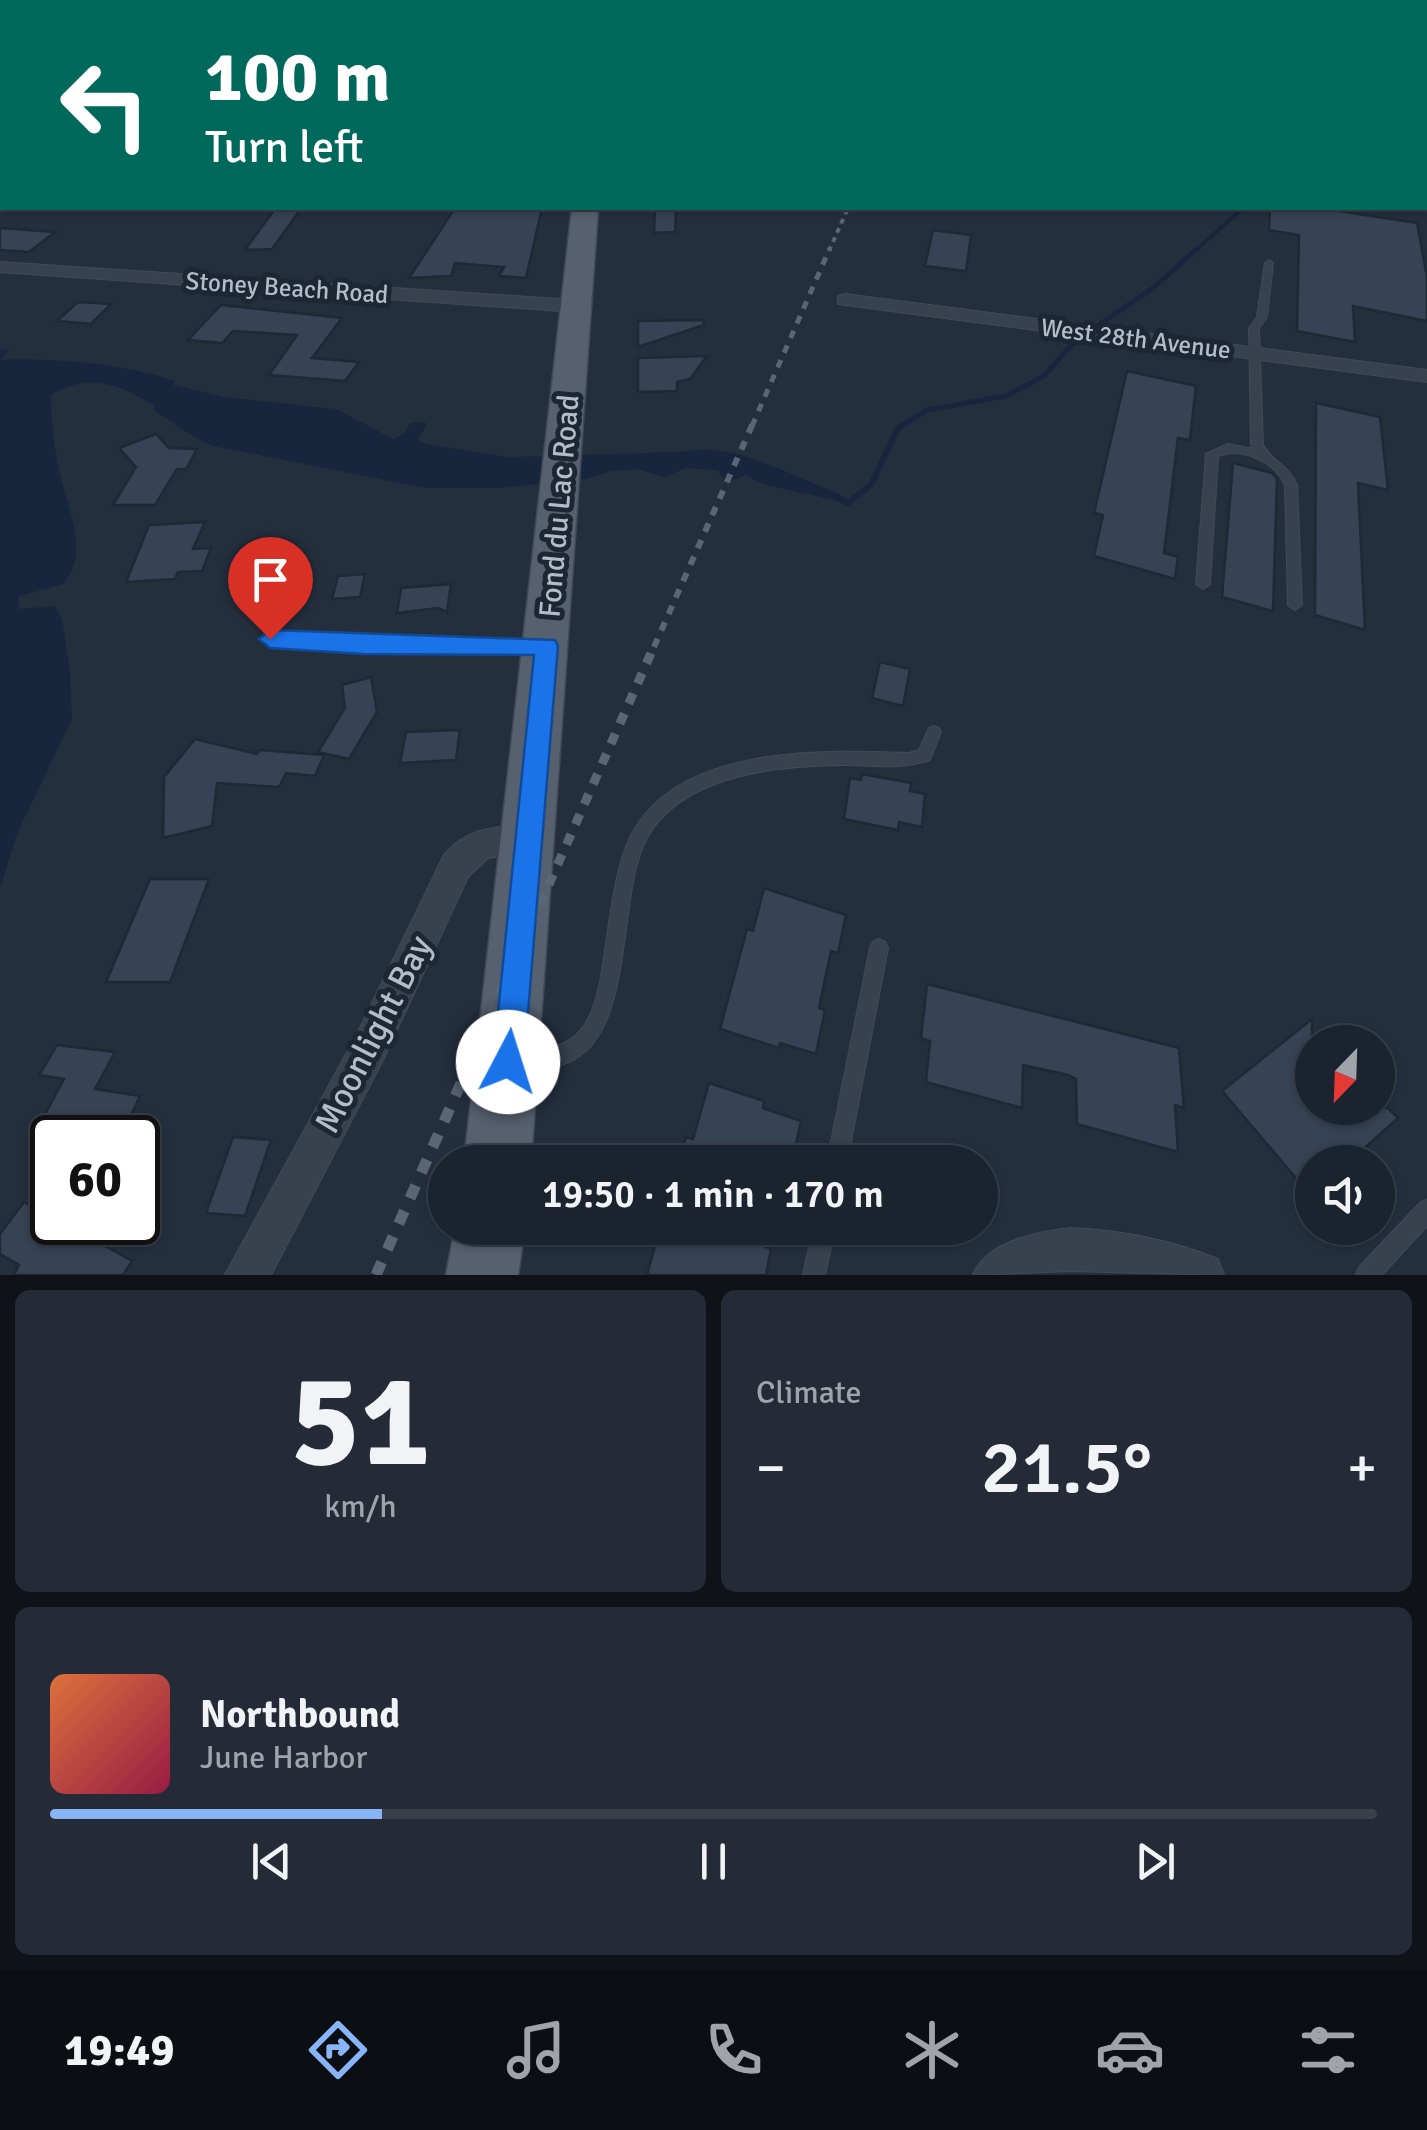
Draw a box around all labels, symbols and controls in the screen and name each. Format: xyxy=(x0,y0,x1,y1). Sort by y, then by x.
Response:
text: 100 m xyxy=(205,34,390,120)
icon: left xyxy=(40,40,170,170)
text: Turn left xyxy=(205,120,364,175)
street label: Stoney Beach Road xyxy=(185,265,389,310)
street label: West 28th Avenue xyxy=(1039,311,1233,366)
street label: Fond du Lac Road xyxy=(531,393,588,619)
pin xyxy=(228,537,313,640)
icon: arrive xyxy=(243,552,298,607)
street label: Moonlight Bay xyxy=(305,928,442,1140)
position arrow xyxy=(456,1010,560,1114)
north arrow xyxy=(1295,1025,1395,1125)
map controls xyxy=(1295,1025,1395,1245)
speed limit sign: 60 xyxy=(30,1115,160,1245)
button: sound xyxy=(1295,1145,1395,1245)
text: 19:50 · 1 min · 170 m xyxy=(542,1171,884,1218)
text: 51 xyxy=(290,1342,431,1502)
text: Climate xyxy=(756,1373,862,1412)
text: 21.5° xyxy=(981,1421,1152,1514)
text: − xyxy=(756,1434,786,1502)
text: + xyxy=(1347,1434,1377,1502)
text: km/h xyxy=(324,1487,397,1526)
text: Northbound xyxy=(200,1691,400,1738)
text: June Harbor xyxy=(200,1738,367,1777)
icon: previous xyxy=(244,1834,299,1889)
icon: pause xyxy=(686,1834,741,1889)
icon: next xyxy=(1128,1834,1183,1889)
icon: directions xyxy=(303,2015,373,2085)
icon: music xyxy=(501,2015,571,2085)
icon: phone xyxy=(699,2015,769,2085)
icon: climate xyxy=(897,2015,967,2085)
icon: car xyxy=(1095,2015,1165,2085)
icon: filters xyxy=(1293,2015,1363,2085)
text: 19:49 xyxy=(64,2023,174,2078)

